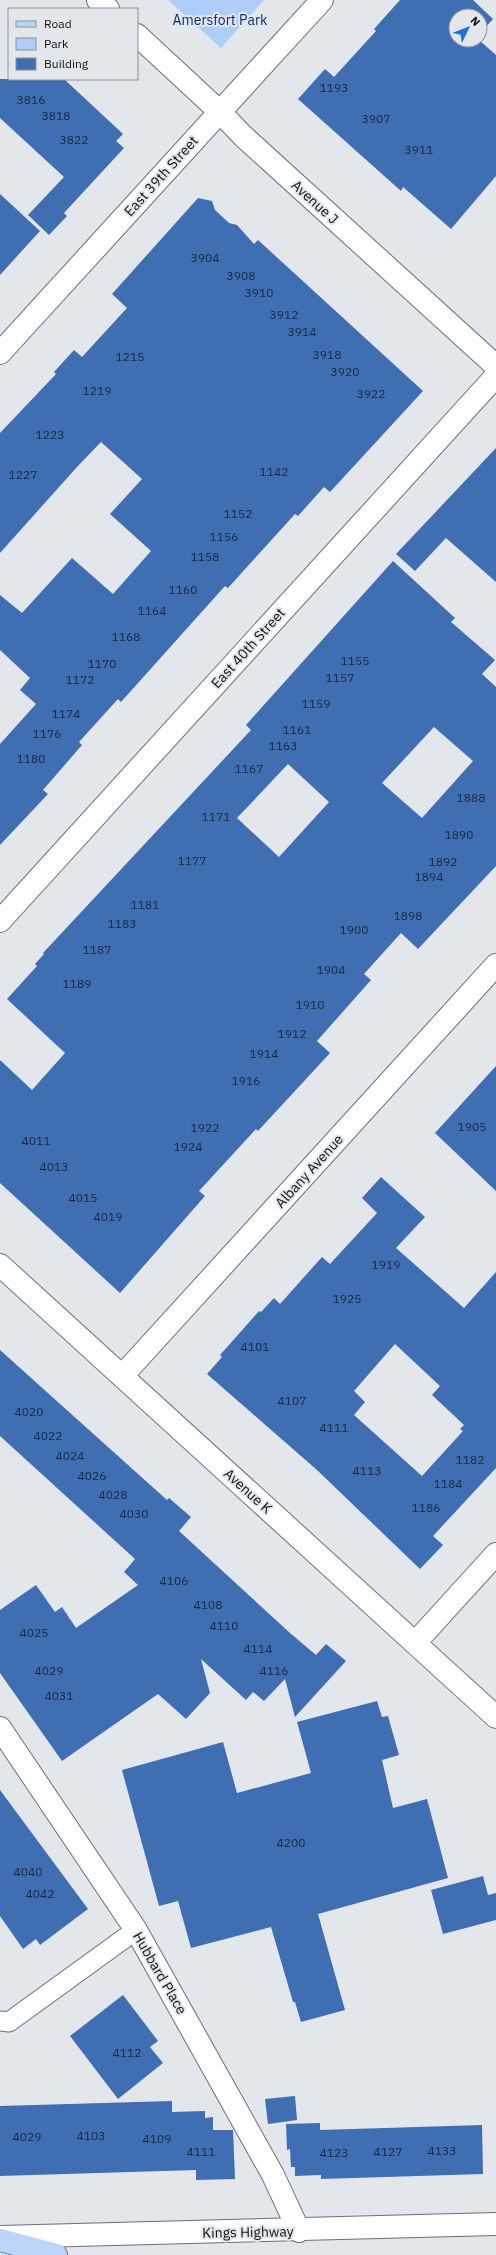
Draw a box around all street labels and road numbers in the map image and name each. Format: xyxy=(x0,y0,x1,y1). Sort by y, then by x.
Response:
street label: East 39th Street xyxy=(120,132,202,220)
street label: Avenue J xyxy=(288,176,342,228)
street label: East 40th Street xyxy=(207,604,289,692)
street label: Albany Avenue xyxy=(271,1130,347,1212)
street label: Avenue K xyxy=(220,1465,276,1517)
street label: Hubbard Place xyxy=(129,1928,191,2018)
street label: Kings Highway xyxy=(202,2222,294,2242)

